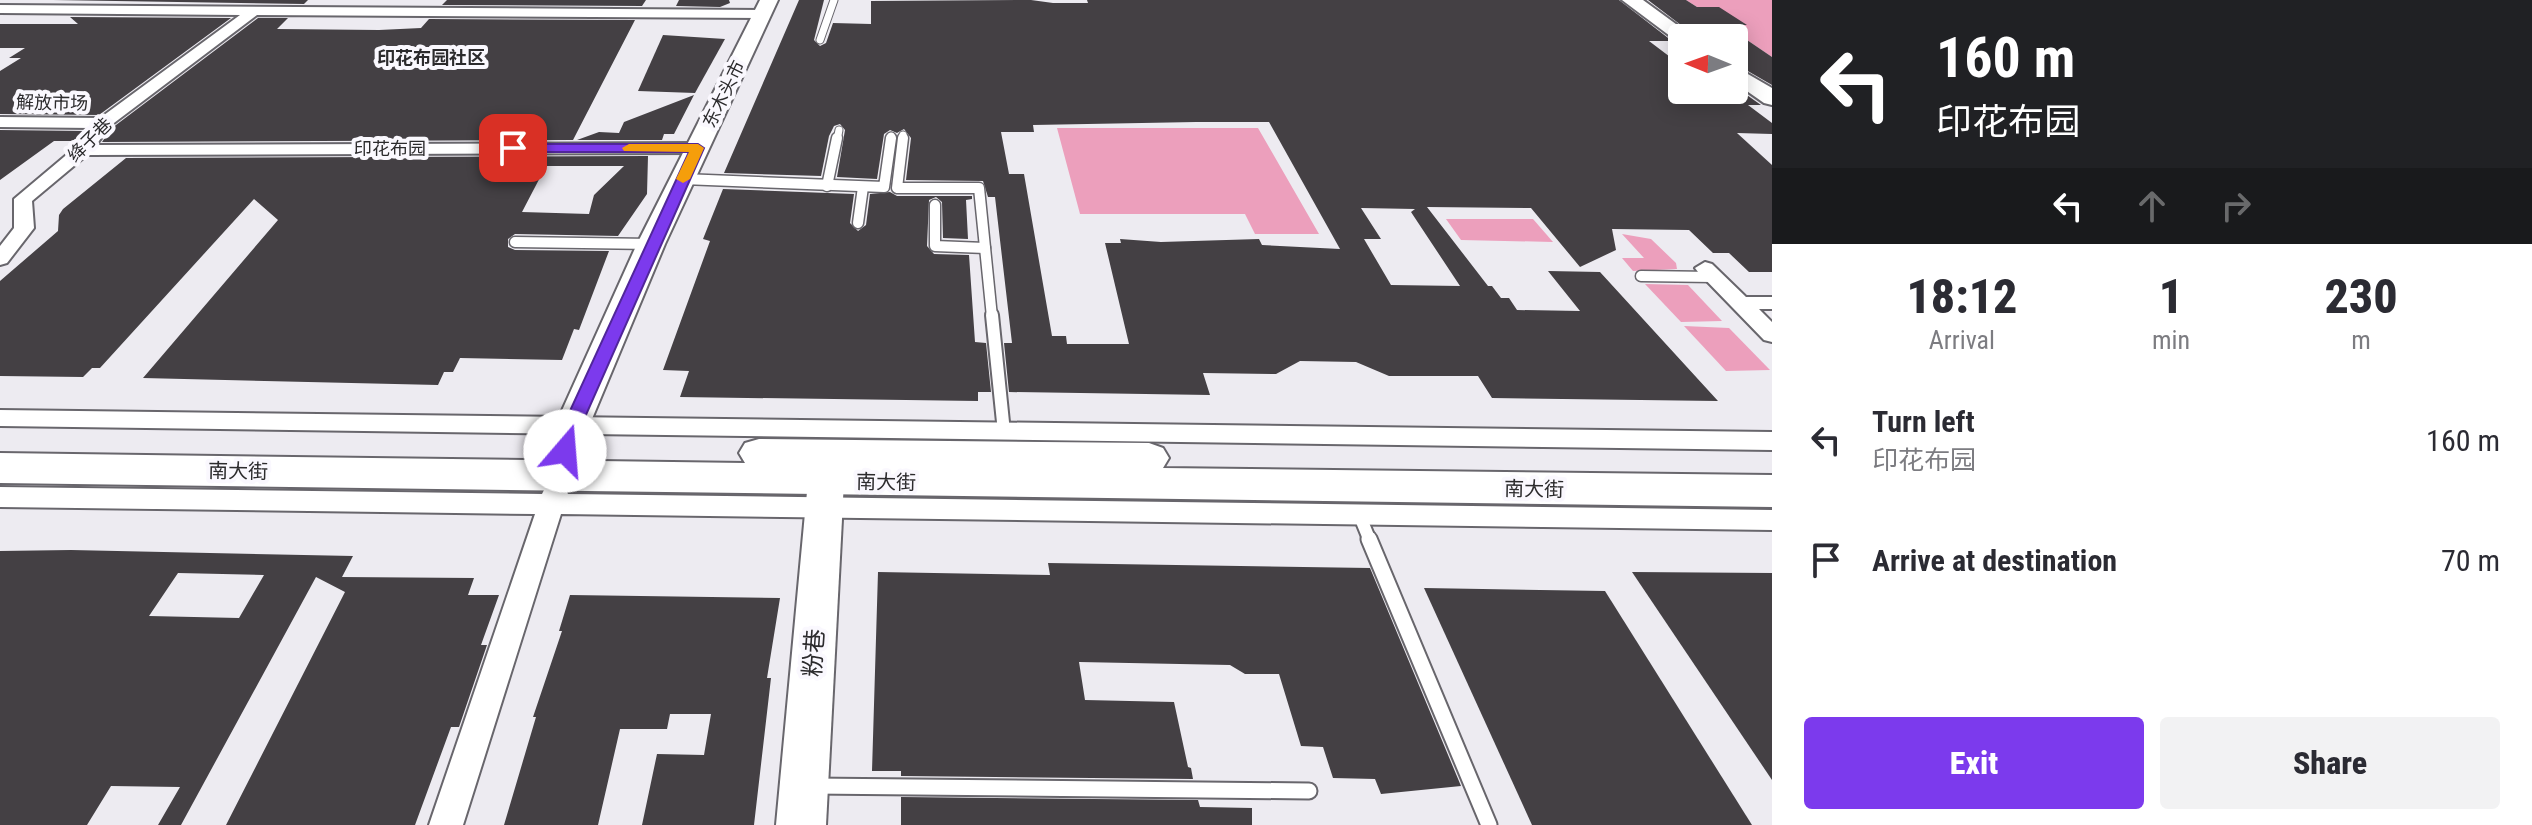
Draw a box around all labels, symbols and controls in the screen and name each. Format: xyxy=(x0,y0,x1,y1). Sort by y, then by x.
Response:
north arrow xyxy=(1668,24,1748,104)
map controls xyxy=(1668,24,1748,104)
text: 160 m xyxy=(1936,25,2075,91)
icon: left xyxy=(1804,32,1908,136)
district label: 印花布园社区 xyxy=(377,47,485,68)
street label: 东木头市 xyxy=(698,57,749,131)
street label: 解放市场 xyxy=(16,91,88,114)
text: 印花布园 xyxy=(1936,101,2080,143)
street label: 绛子巷 xyxy=(63,113,116,166)
pin xyxy=(479,114,547,182)
icon: arrive xyxy=(491,126,535,170)
street label: 印花布园 xyxy=(354,138,426,159)
icon: left xyxy=(2046,184,2090,228)
icon: ahead xyxy=(2130,184,2174,228)
icon: right xyxy=(2214,184,2258,228)
text: 18:12 xyxy=(1906,268,2018,325)
text: 1 xyxy=(2159,268,2183,325)
text: 230 xyxy=(2324,268,2398,325)
text: Arrival xyxy=(1929,325,1995,355)
text: min xyxy=(2152,325,2190,355)
text: m xyxy=(2351,325,2371,355)
text: Turn left xyxy=(1872,404,1975,439)
position arrow xyxy=(523,409,607,493)
icon: left xyxy=(1804,418,1848,462)
text: 160 m xyxy=(2426,423,2500,458)
text: 印花布园 xyxy=(1872,445,1976,475)
street label: 南大街 xyxy=(208,458,268,484)
street label: 南大街 xyxy=(856,469,916,495)
street label: 南大街 xyxy=(1504,476,1564,502)
icon: arrive xyxy=(1804,538,1848,582)
text: Arrive at destination xyxy=(1872,543,2117,578)
text: 70 m xyxy=(2441,543,2500,578)
street label: 粉巷 xyxy=(798,628,830,678)
button: Exit xyxy=(1804,717,2144,809)
button: Share xyxy=(2160,717,2500,809)

